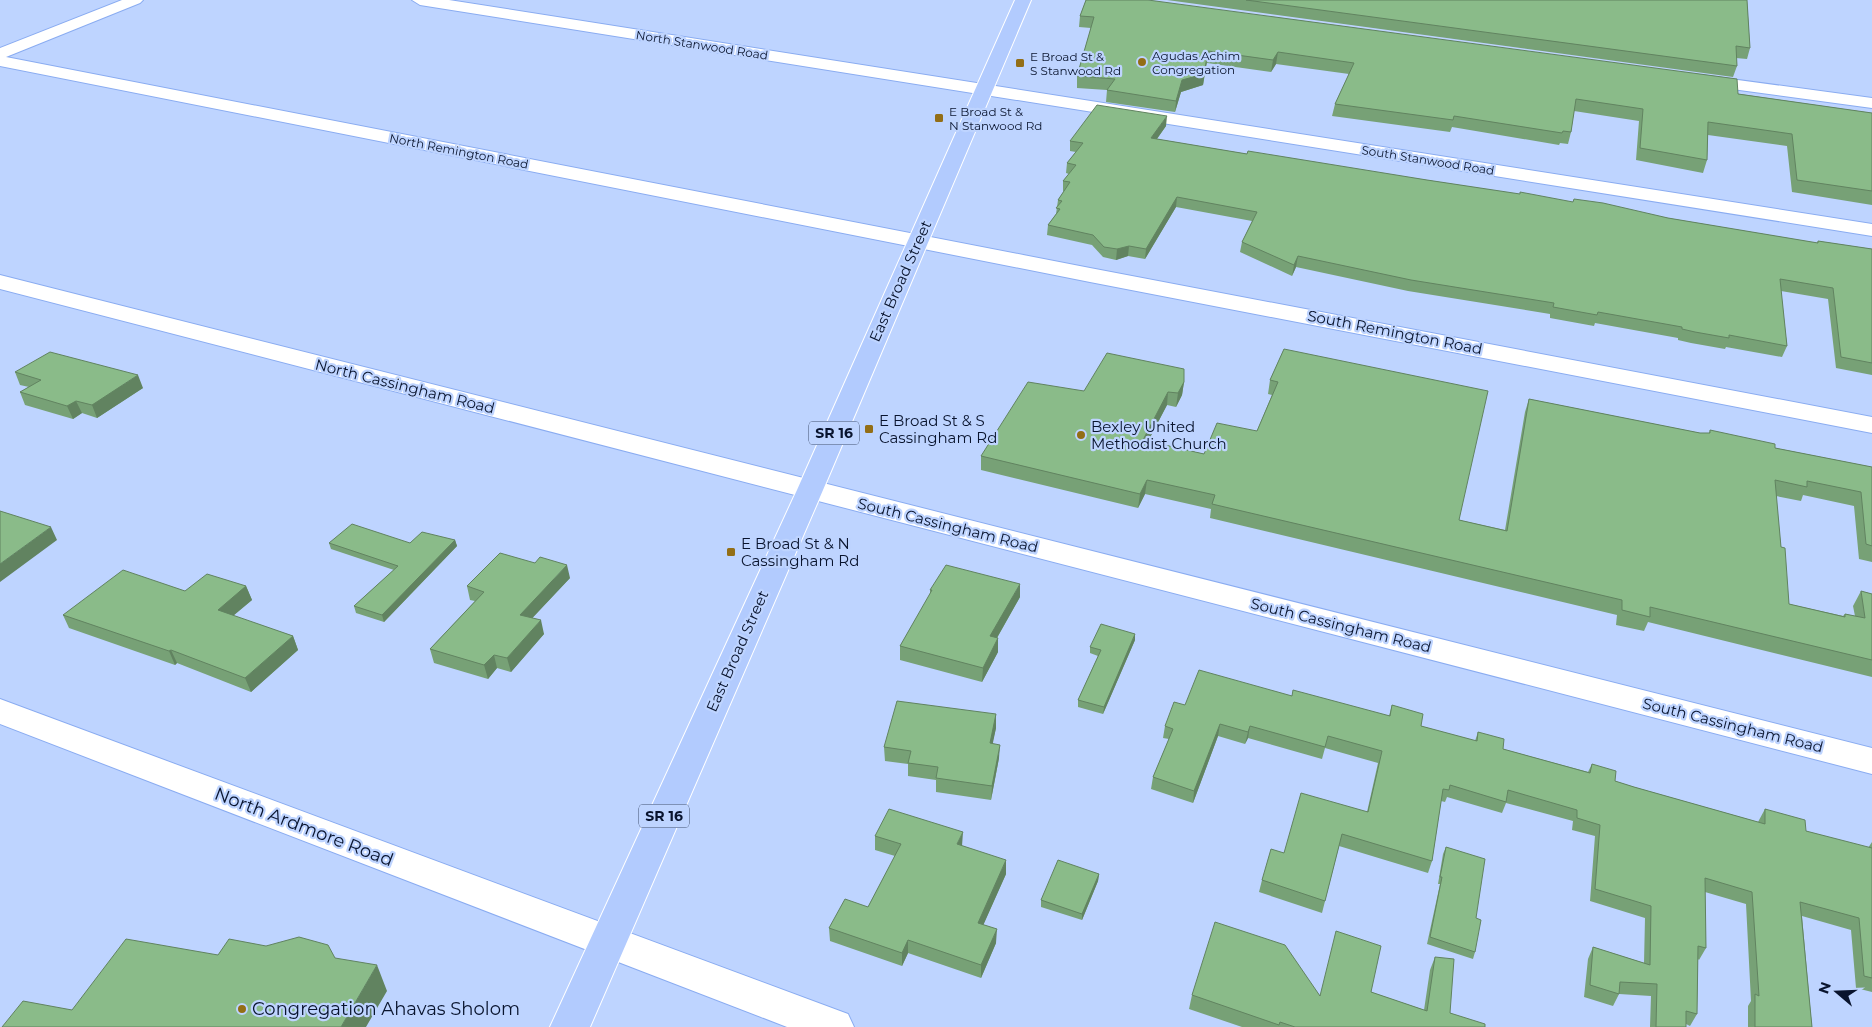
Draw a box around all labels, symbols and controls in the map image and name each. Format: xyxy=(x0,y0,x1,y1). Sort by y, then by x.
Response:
street label: North Stanwood Road xyxy=(635,27,769,63)
place label: Agudas Achim Congregation xyxy=(1152,48,1240,77)
place label: E Broad St & S Stanwood Rd xyxy=(1030,49,1121,78)
marker: Agudas Achim Congregation xyxy=(1136,56,1148,68)
marker: E Broad St & S Stanwood Rd xyxy=(1014,57,1026,69)
place label: E Broad St & N Stanwood Rd xyxy=(949,104,1043,133)
marker: E Broad St & N Stanwood Rd xyxy=(933,112,945,124)
street label: North Remington Road xyxy=(388,130,530,172)
street label: South Stanwood Road xyxy=(1361,142,1495,178)
street label: East Broad Street xyxy=(865,217,935,345)
street label: South Remington Road xyxy=(1306,306,1484,358)
street label: North Cassingham Road xyxy=(313,354,497,418)
place label: E Broad St & S Cassingham Rd xyxy=(879,411,997,447)
place label: Bexley United Methodist Church xyxy=(1091,417,1227,453)
road number: SR 16 xyxy=(809,422,859,444)
marker: E Broad St & S Cassingham Rd xyxy=(863,423,875,435)
marker: Bexley United Methodist Church xyxy=(1075,429,1087,441)
street label: South Cassingham Road xyxy=(856,493,1040,557)
place label: E Broad St & N Cassingham Rd xyxy=(741,534,859,570)
marker: E Broad St & N Cassingham Rd xyxy=(725,546,737,558)
street label: East Broad Street xyxy=(702,587,772,715)
street label: South Cassingham Road xyxy=(1249,593,1433,657)
street label: South Cassingham Road xyxy=(1641,693,1825,757)
street label: North Ardmore Road xyxy=(211,783,397,871)
road number: SR 16 xyxy=(639,804,689,828)
north arrow xyxy=(1812,967,1862,1017)
text: N xyxy=(1814,979,1835,996)
place label: Congregation Ahavas Sholom xyxy=(252,998,520,1020)
marker: Congregation Ahavas Sholom xyxy=(236,1003,248,1015)

